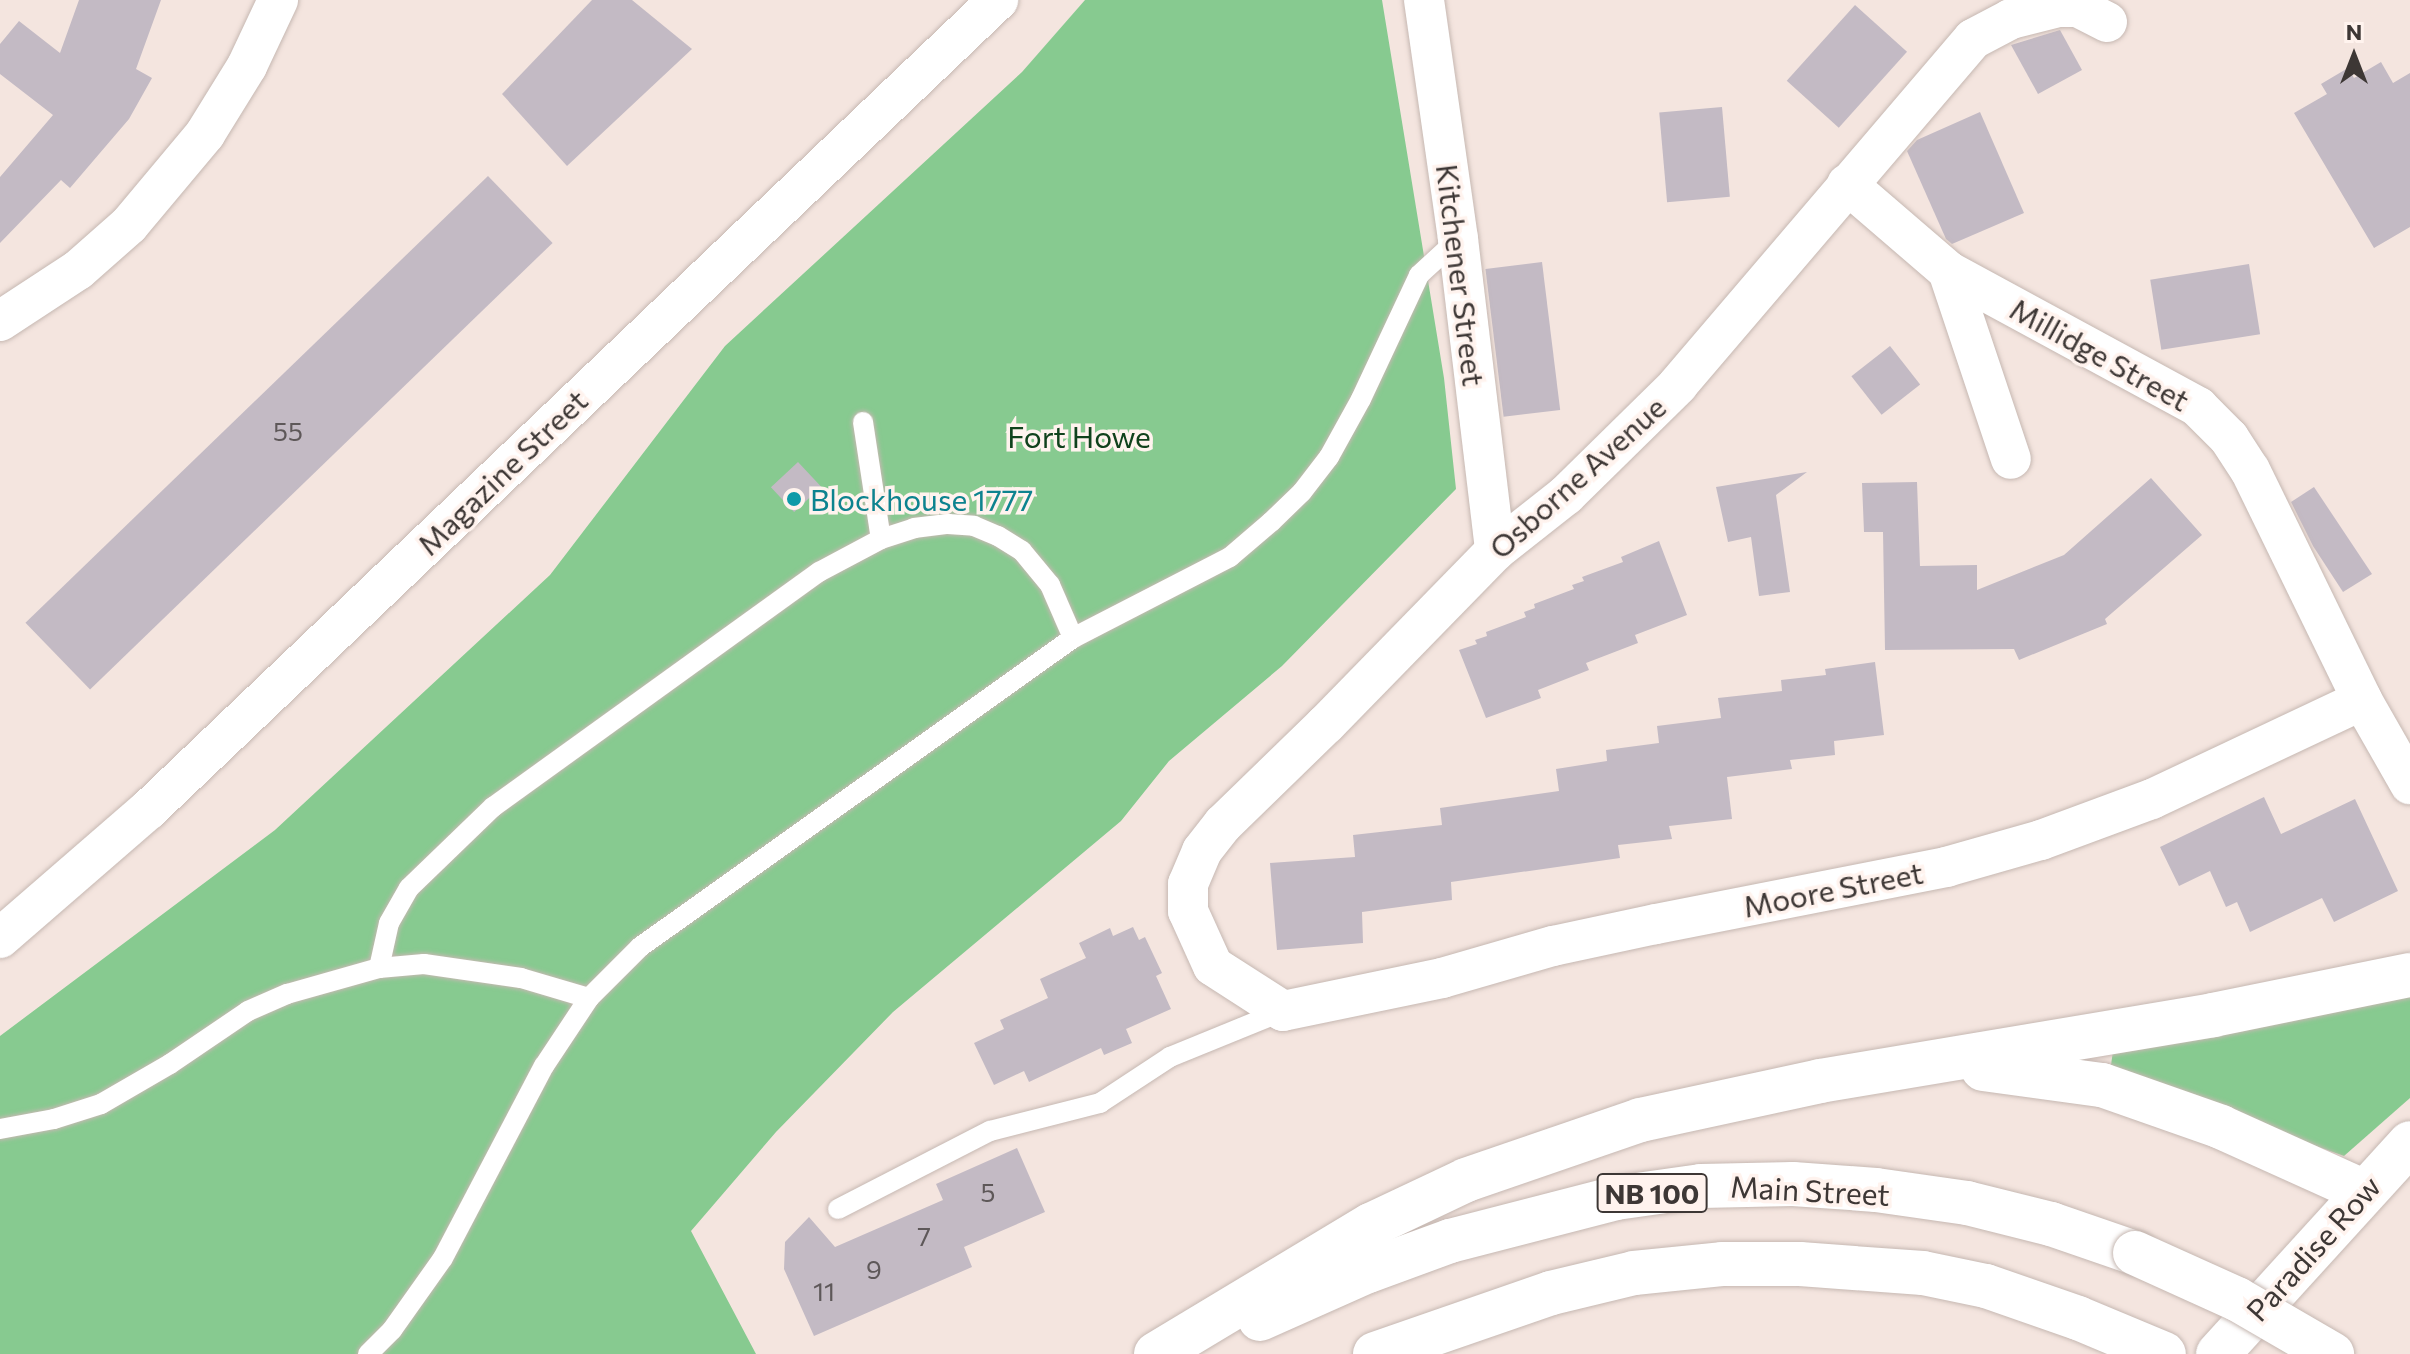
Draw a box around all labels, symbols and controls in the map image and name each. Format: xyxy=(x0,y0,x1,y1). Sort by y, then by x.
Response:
north arrow xyxy=(2314,16,2394,96)
text: N xyxy=(2346,18,2362,45)
street label: Kitchener Street xyxy=(1430,162,1492,388)
street label: Millidge Street xyxy=(2004,290,2196,418)
street label: Magazine Street xyxy=(410,382,594,562)
street label: Osborne Avenue xyxy=(1482,388,1672,566)
house number: 55 xyxy=(273,415,303,447)
park label: Fort Howe xyxy=(1007,418,1151,454)
place label: Blockhouse 1777 xyxy=(810,481,1033,517)
marker: Blockhouse 1777 xyxy=(785,490,803,508)
street label: Moore Street xyxy=(1740,854,1926,924)
street label: Main Street xyxy=(1729,1168,1891,1212)
street label: Paradise Row xyxy=(2239,1168,2387,1328)
road number: NB 100 xyxy=(1596,1169,1708,1217)
house number: 5 xyxy=(981,1176,995,1208)
house number: 7 xyxy=(917,1220,931,1252)
house number: 9 xyxy=(866,1253,882,1285)
house number: 11 xyxy=(813,1275,835,1307)

